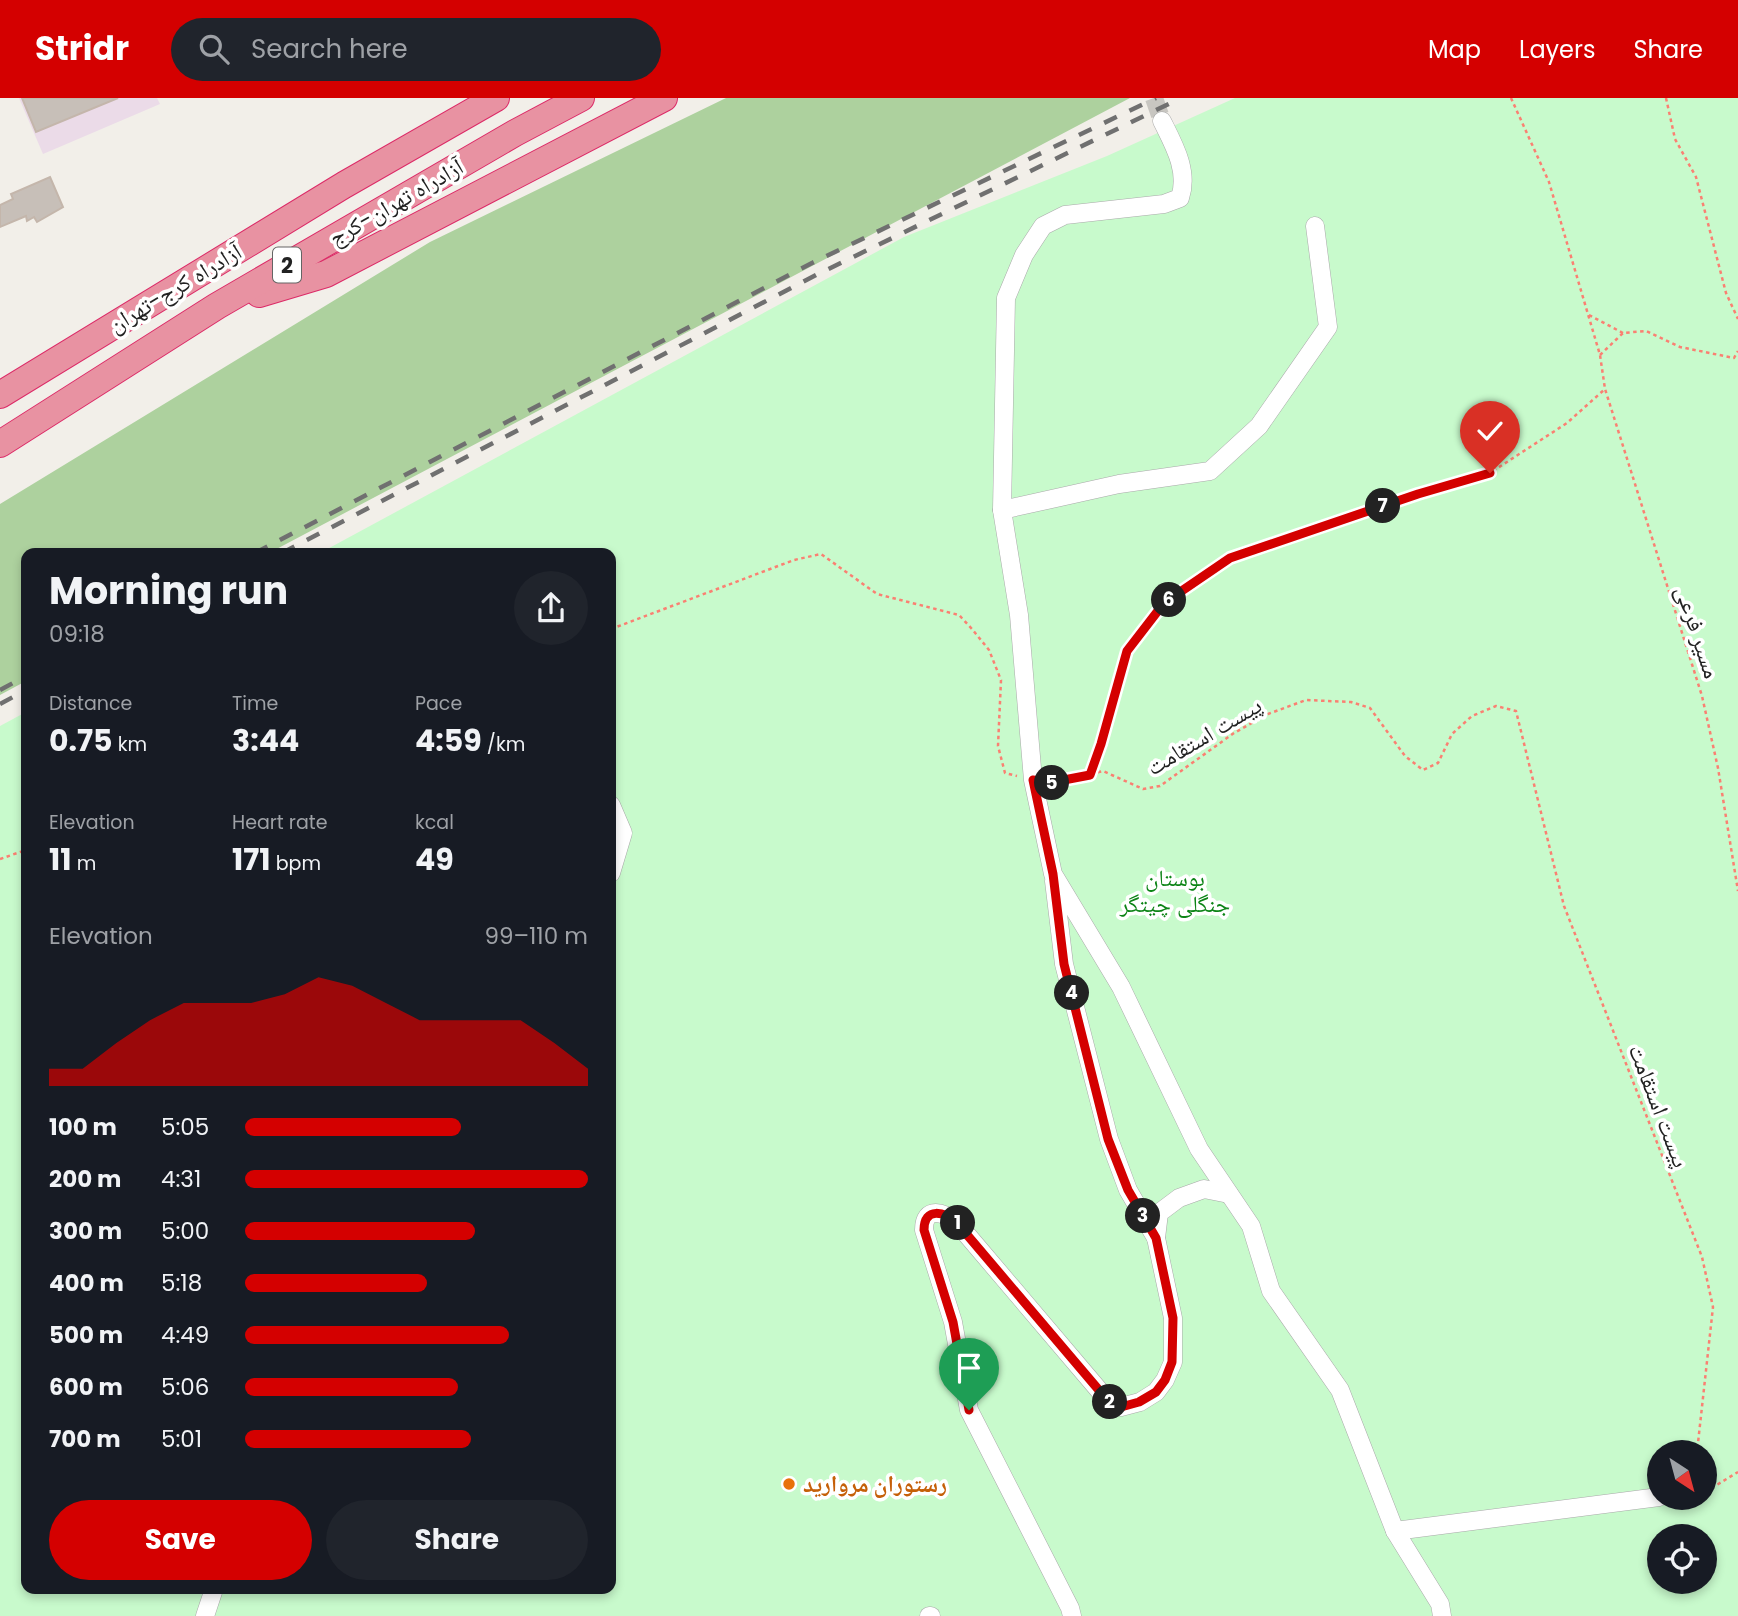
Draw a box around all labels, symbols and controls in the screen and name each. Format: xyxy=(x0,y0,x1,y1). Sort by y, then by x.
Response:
search box xyxy=(171,18,661,81)
text: Stridr xyxy=(35,25,129,72)
icon: search xyxy=(195,30,233,68)
text: Search here xyxy=(251,31,408,67)
text: Map xyxy=(1428,33,1481,66)
text: Layers xyxy=(1519,33,1595,66)
text: Share xyxy=(1633,33,1703,66)
street label: آزادراه تهران-کرج xyxy=(323,150,470,253)
street label: آزادراه کرج-تهران xyxy=(102,235,249,340)
road number: 2 xyxy=(273,248,301,282)
pin xyxy=(1460,401,1520,473)
icon: check xyxy=(1471,412,1509,450)
pin: 7 xyxy=(1366,488,1400,524)
text: 7 xyxy=(1377,492,1388,519)
text: Morning run xyxy=(49,564,288,617)
button: share xyxy=(514,571,588,645)
street label: مسیر فرعی xyxy=(1668,581,1728,683)
pin: 6 xyxy=(1152,582,1186,618)
text: 6 xyxy=(1162,586,1175,613)
text: 09:18 xyxy=(49,618,105,650)
street label: پیست استقامت xyxy=(1140,689,1268,783)
text: Distance xyxy=(49,690,132,717)
text: Time xyxy=(232,690,278,717)
text: Pace xyxy=(415,690,462,717)
text: 0.75 xyxy=(49,719,113,762)
text: 3:44 xyxy=(232,719,299,762)
text: 4:59 xyxy=(415,719,482,762)
text: km xyxy=(113,731,147,758)
text: /km xyxy=(482,731,525,758)
pin: 5 xyxy=(1034,766,1070,800)
text: 5 xyxy=(1045,769,1058,796)
text: Elevation xyxy=(49,809,135,836)
text: Heart rate xyxy=(232,809,327,836)
text: kcal xyxy=(415,809,454,836)
text: 11 xyxy=(49,838,72,881)
text: 171 xyxy=(232,838,271,881)
text: 49 xyxy=(415,838,454,881)
text: m xyxy=(72,850,96,877)
text: bpm xyxy=(271,850,321,877)
park label: بوستان جنگلی چیتگر xyxy=(1119,862,1230,920)
text: Elevation xyxy=(49,920,153,952)
text: 99–110 m xyxy=(484,920,588,952)
pin: 4 xyxy=(1054,976,1090,1010)
text: 4 xyxy=(1065,979,1078,1006)
street label: پیست استقامت xyxy=(1621,1040,1697,1172)
text: 100 m xyxy=(49,1111,117,1143)
text: 5:05 xyxy=(161,1111,209,1143)
text: 200 m xyxy=(49,1163,121,1195)
text: 4:31 xyxy=(161,1163,201,1195)
pin: 3 xyxy=(1126,1198,1160,1234)
text: 3 xyxy=(1137,1202,1148,1229)
pin: 1 xyxy=(940,1206,976,1240)
text: 1 xyxy=(954,1209,961,1236)
text: 300 m xyxy=(49,1215,122,1247)
text: 5:00 xyxy=(161,1215,209,1247)
text: 400 m xyxy=(49,1267,124,1299)
text: 5:18 xyxy=(161,1267,202,1299)
text: 500 m xyxy=(49,1319,123,1351)
text: 4:49 xyxy=(161,1319,209,1351)
pin xyxy=(939,1338,999,1410)
icon: arrive xyxy=(950,1349,988,1387)
text: 600 m xyxy=(49,1371,123,1403)
text: 5:06 xyxy=(161,1371,209,1403)
pin: 2 xyxy=(1092,1384,1128,1420)
text: 2 xyxy=(1104,1388,1115,1415)
text: 700 m xyxy=(49,1423,121,1455)
text: 5:01 xyxy=(161,1423,202,1455)
north arrow xyxy=(1647,1440,1717,1510)
map controls xyxy=(1647,1440,1717,1594)
place label: رستوران مروارید xyxy=(803,1468,947,1500)
marker: رستوران مروارید xyxy=(781,1476,797,1492)
button: Save xyxy=(49,1500,312,1580)
button: Share xyxy=(326,1500,588,1580)
button: locate xyxy=(1647,1524,1717,1594)

